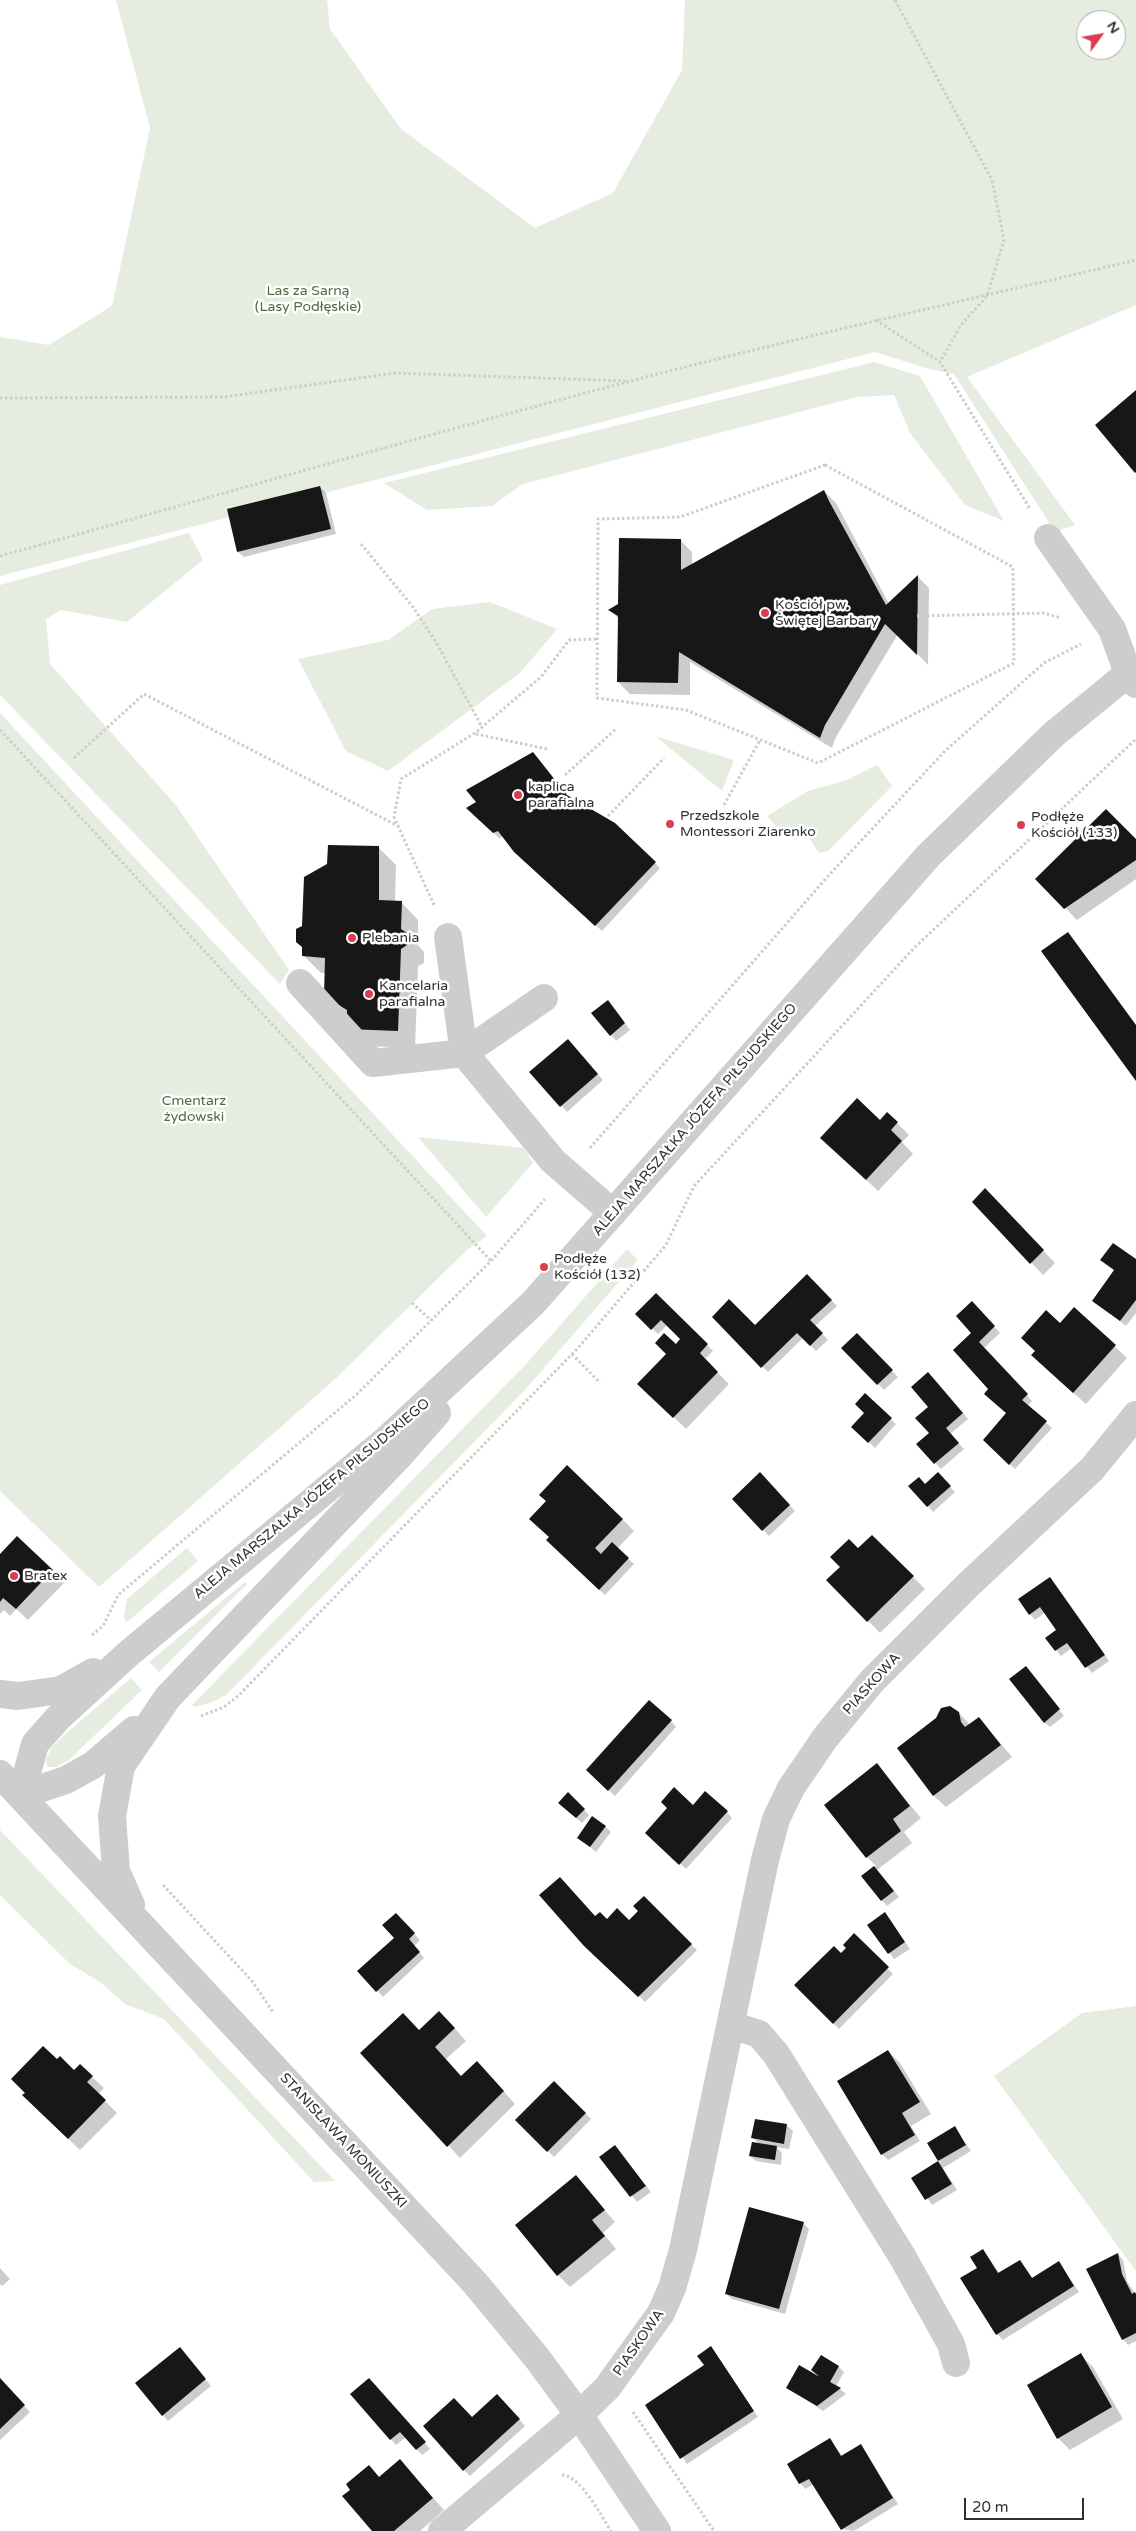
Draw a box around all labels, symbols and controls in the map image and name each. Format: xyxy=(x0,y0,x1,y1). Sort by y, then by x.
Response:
north arrow xyxy=(1076,10,1126,60)
text: N xyxy=(1103,18,1123,37)
park label: Las za Sarną (Lasy Podłęskie) xyxy=(255,283,361,316)
place label: Kościół pw. Świętej Barbary xyxy=(775,597,879,630)
marker: Kościół pw. Świętej Barbary xyxy=(759,607,771,619)
place label: kaplica parafialna xyxy=(528,779,594,812)
marker: kaplica parafialna xyxy=(512,789,524,801)
place label: Przedszkole Montessori Ziarenko xyxy=(680,808,816,840)
place label: Podłęże Kościół (133) xyxy=(1031,809,1117,842)
marker: Przedszkole Montessori Ziarenko xyxy=(664,818,676,830)
marker: Podłęże Kościół (133) xyxy=(1015,819,1027,831)
place label: Plebania xyxy=(362,930,419,946)
marker: Plebania xyxy=(346,932,358,944)
place label: Kancelaria parafialna xyxy=(379,978,448,1010)
marker: Kancelaria parafialna xyxy=(363,988,375,1000)
street label: ALEJA MARSZAŁKA JÓZEFA PIŁSUDSKIEGO xyxy=(589,1000,801,1240)
park label: Cmentarz żydowski xyxy=(162,1093,226,1126)
place label: Podłęże Kościół (132) xyxy=(554,1251,640,1284)
marker: Podłęże Kościół (132) xyxy=(538,1261,550,1273)
street label: ALEJA MARSZAŁKA JÓZEFA PIŁSUDSKIEGO xyxy=(191,1395,433,1603)
place label: Bratex xyxy=(24,1568,67,1584)
marker: Bratex xyxy=(8,1570,20,1582)
street label: PIASKOWA xyxy=(840,1650,904,1718)
street label: STANISŁAWA MONIUSZKI xyxy=(276,2070,410,2212)
street label: PIASKOWA xyxy=(610,2306,668,2380)
scale bar xyxy=(966,2488,1086,2520)
text: 20 m xyxy=(972,2498,1009,2516)

